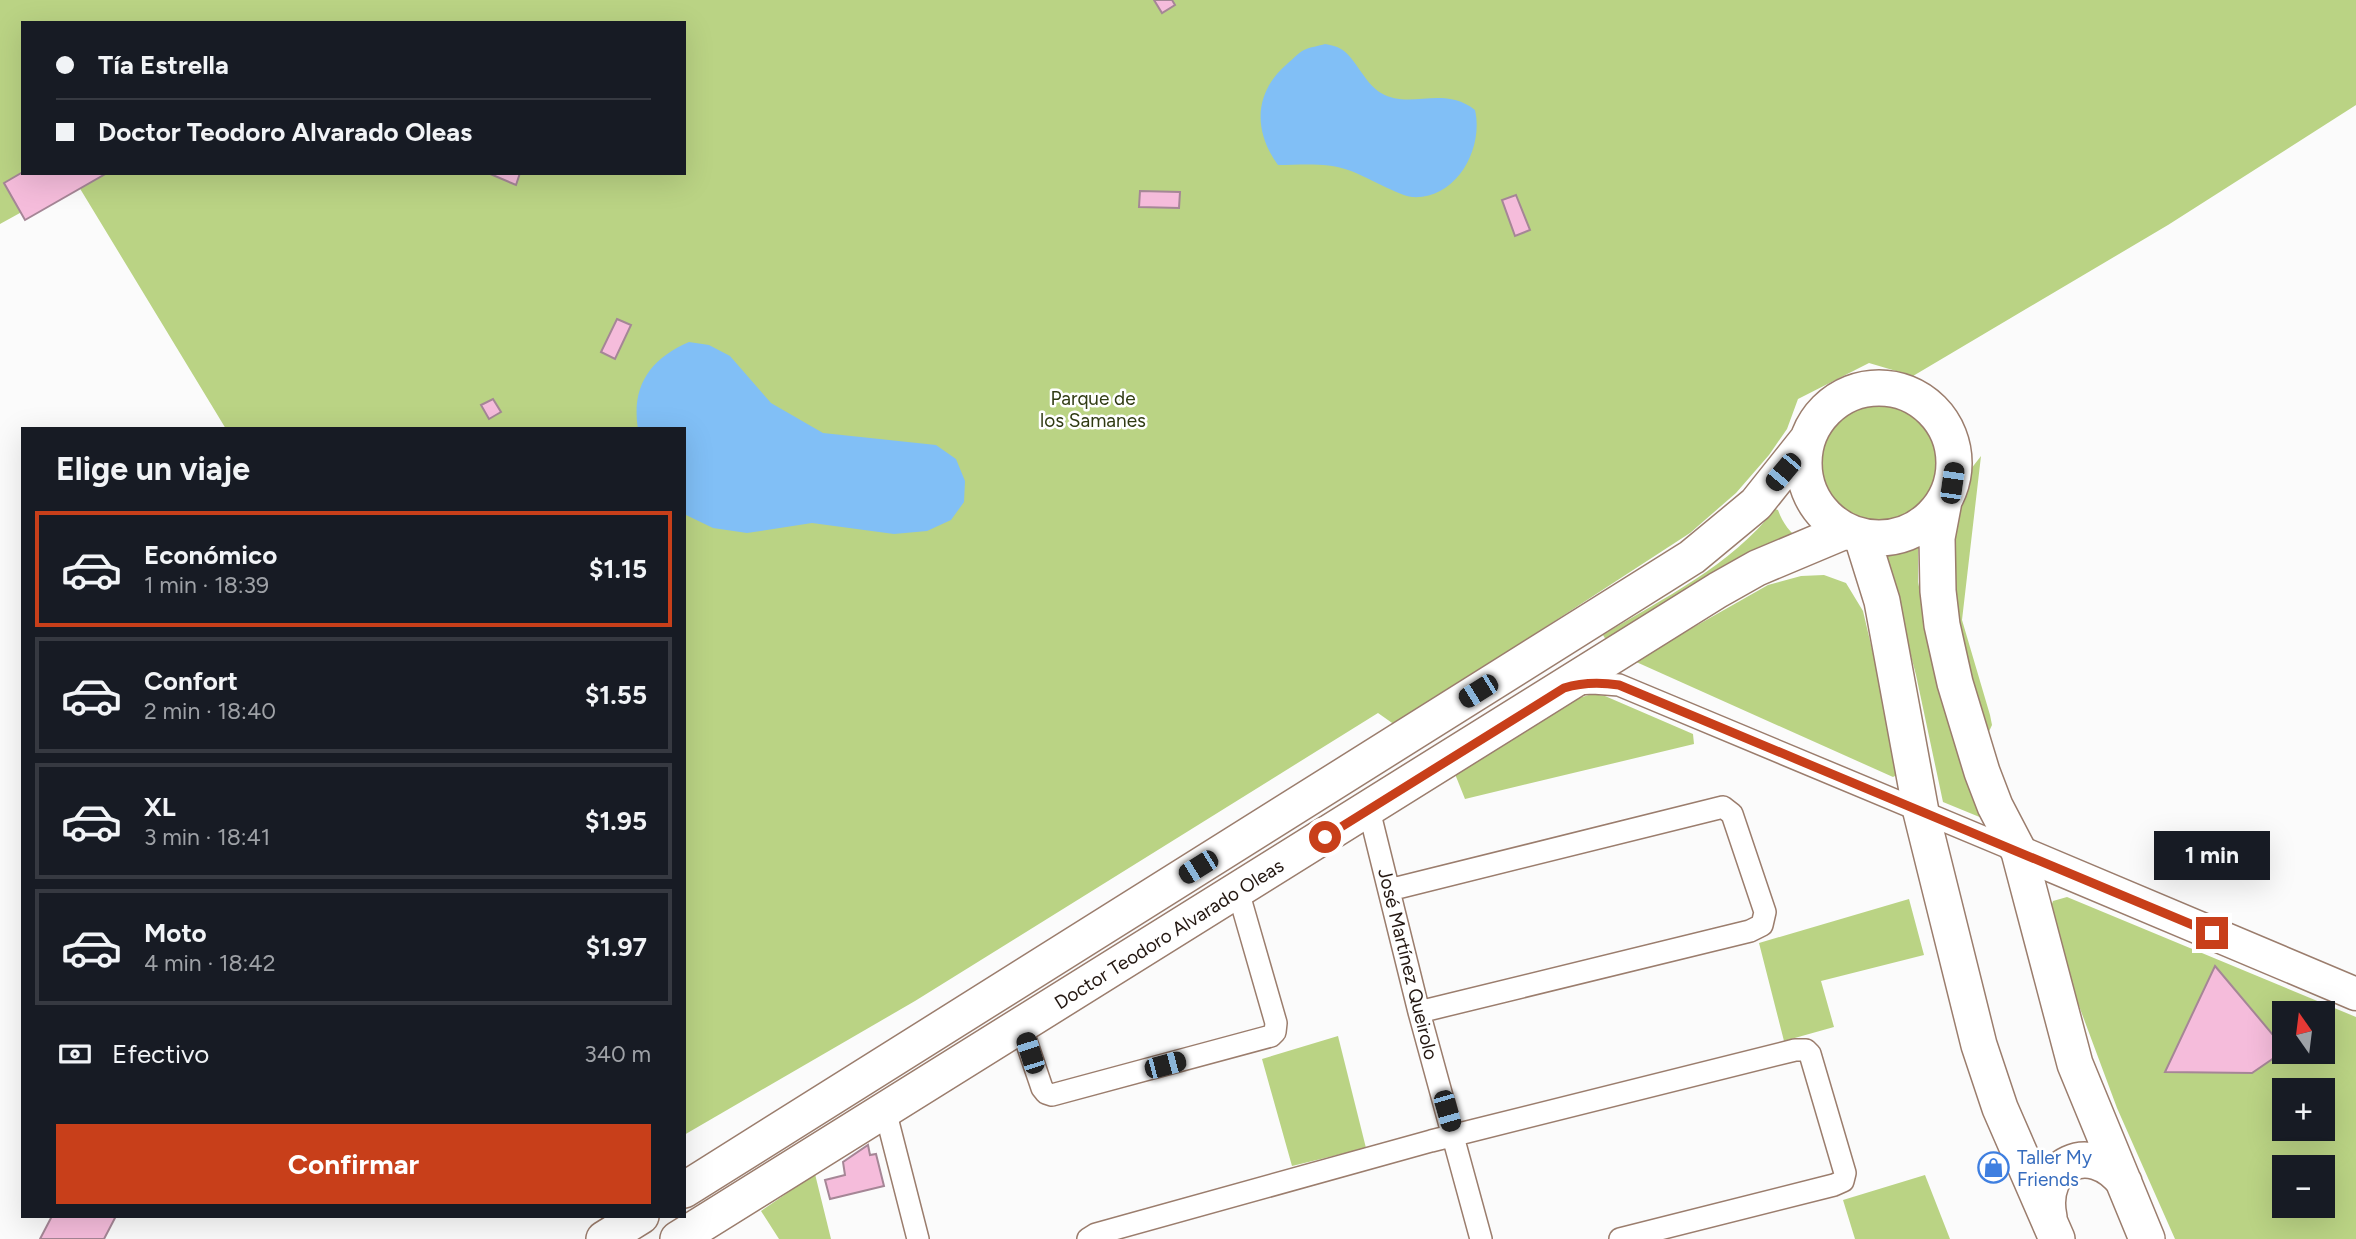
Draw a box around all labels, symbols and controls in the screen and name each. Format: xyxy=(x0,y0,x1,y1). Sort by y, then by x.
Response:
text: Tía Estrella xyxy=(98,49,229,81)
text: Doctor Teodoro Alvarado Oleas xyxy=(98,116,472,148)
park label: Parque de los Samanes xyxy=(1040,387,1146,432)
car xyxy=(1762,449,1805,495)
text: Elige un viaje xyxy=(56,450,250,488)
car xyxy=(1939,461,1966,505)
icon: car xyxy=(60,538,123,601)
text: Económico xyxy=(144,539,277,571)
text: $1.15 xyxy=(589,553,647,585)
text: 1 min · 18:39 xyxy=(144,571,269,599)
icon: car xyxy=(60,664,123,727)
text: Confort xyxy=(144,665,238,697)
car xyxy=(1455,671,1502,711)
text: $1.55 xyxy=(585,679,647,711)
text: 2 min · 18:40 xyxy=(144,697,276,725)
icon: car xyxy=(60,790,123,853)
text: XL xyxy=(144,791,176,823)
text: $1.95 xyxy=(585,805,647,837)
route start xyxy=(1309,821,1341,853)
text: 3 min · 18:41 xyxy=(144,823,270,851)
callout: 1 min xyxy=(2154,832,2270,880)
text: 1 min xyxy=(2185,841,2239,869)
car xyxy=(1175,847,1222,887)
street label: Doctor Teodoro Alvarado Oleas xyxy=(1050,854,1288,1014)
street label: José Martínez Queirolo xyxy=(1373,866,1443,1062)
icon: car xyxy=(60,916,123,979)
text: Moto xyxy=(144,917,207,949)
route end xyxy=(2196,917,2228,949)
text: $1.97 xyxy=(586,931,647,963)
text: 4 min · 18:42 xyxy=(144,949,276,977)
north arrow xyxy=(2272,1001,2334,1064)
map controls xyxy=(2272,1001,2335,1218)
car xyxy=(1014,1030,1047,1076)
icon: cash xyxy=(56,1035,94,1073)
text: Efectivo xyxy=(112,1038,209,1070)
text: 340 m xyxy=(584,1040,651,1068)
car xyxy=(1142,1049,1189,1081)
button: + xyxy=(2272,1078,2335,1141)
car xyxy=(1432,1088,1463,1134)
button: Confirmar xyxy=(56,1124,651,1204)
place label: Taller My Friends xyxy=(2017,1146,2092,1191)
shop icon: Taller My Friends xyxy=(1977,1151,2011,1185)
button: − xyxy=(2272,1155,2335,1218)

